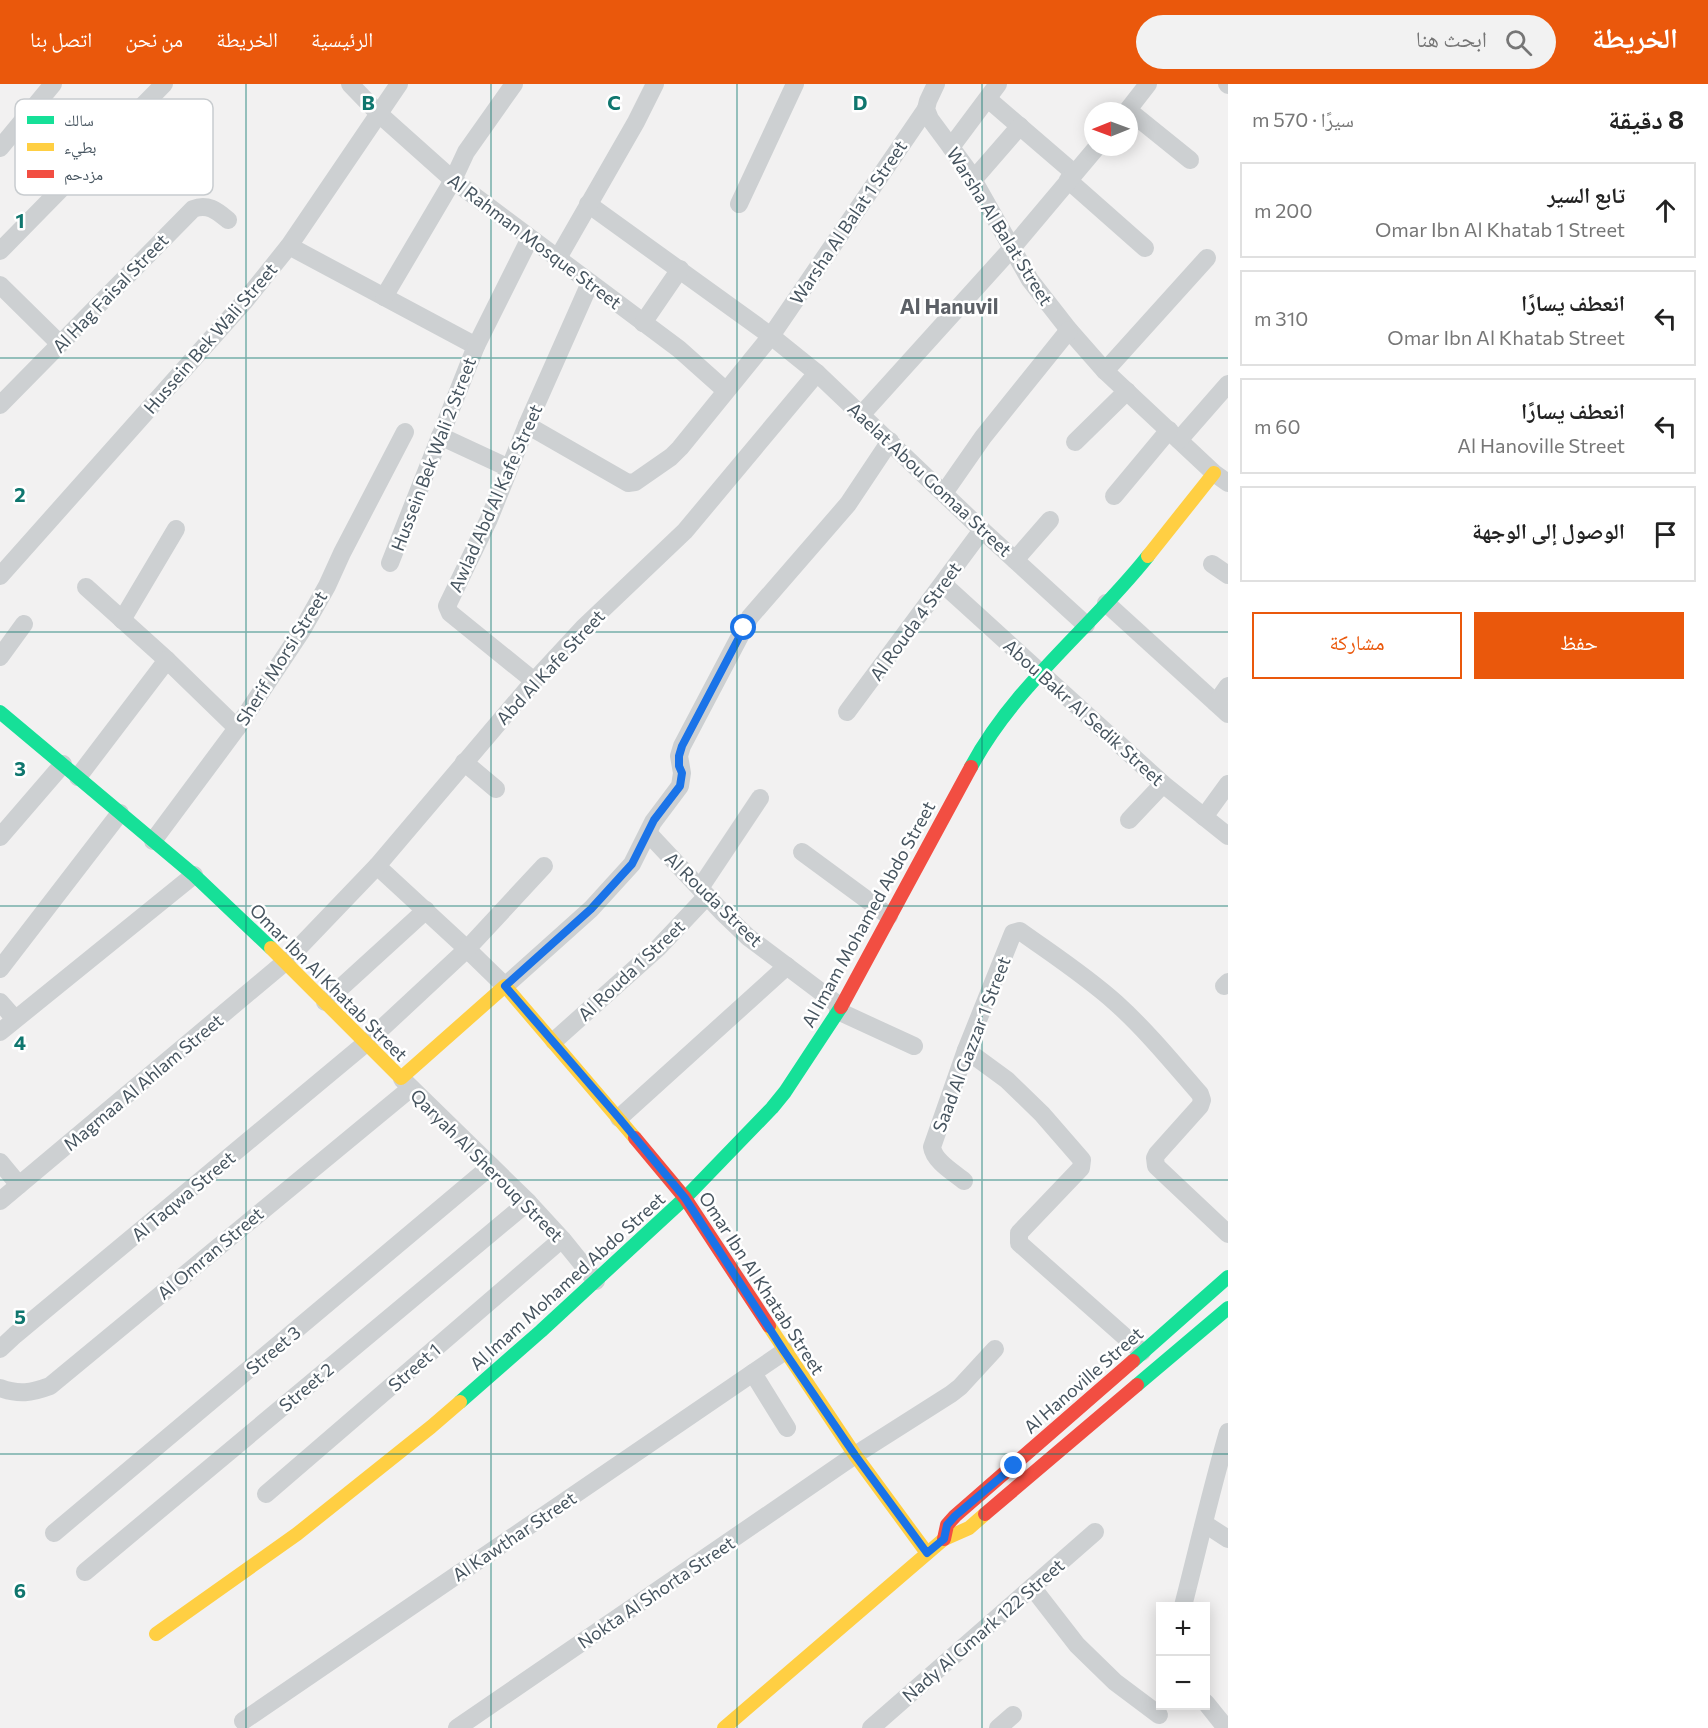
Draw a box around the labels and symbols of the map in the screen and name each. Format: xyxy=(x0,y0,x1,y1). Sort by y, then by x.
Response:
text: B xyxy=(361,90,375,114)
text: C xyxy=(607,90,621,114)
text: D xyxy=(853,90,867,114)
legend xyxy=(15,99,213,195)
north arrow xyxy=(1084,102,1138,156)
text: سالك xyxy=(64,110,94,129)
street label: Warsha Al Balat 1 Street xyxy=(785,136,911,308)
text: بطيء xyxy=(64,137,96,160)
street label: Warsha Al Balat Street xyxy=(942,143,1058,309)
text: مزدحم xyxy=(64,164,103,185)
street label: Al Rahman Mosque Street xyxy=(444,169,626,313)
text: 1 xyxy=(15,208,25,232)
street label: Al Hag Faisal Street xyxy=(48,229,172,357)
street label: Hussein Bek Wali Street xyxy=(139,258,281,418)
district label: Al Hanuvil xyxy=(900,293,998,318)
street label: Hussein Bek Wali 2 Street xyxy=(386,354,480,554)
street label: Aaelat Abou Gomaa Street xyxy=(843,397,1017,561)
street label: Awlad Abd Al Kafe Street xyxy=(444,401,546,595)
text: 2 xyxy=(14,482,26,506)
street label: Al Rouda 4 Street xyxy=(865,557,965,685)
street label: Sherif Morsi Street xyxy=(231,587,331,729)
street label: Abd Al Kafe Street xyxy=(491,605,609,729)
route start xyxy=(730,614,756,640)
street label: Abou Bakr Al Sedik Street xyxy=(999,634,1169,790)
text: 3 xyxy=(14,756,26,780)
street label: Al Imam Mohamed Abdo Street xyxy=(797,797,939,1031)
street label: Al Rouda Street xyxy=(661,847,767,951)
street label: Omar Ibn Al Khatab Street xyxy=(246,899,412,1065)
street label: Al Rouda 1 Street xyxy=(573,915,689,1025)
street label: Saad Al Gazzar 1 Street xyxy=(927,953,1015,1135)
street label: Magmaa Al Ahlam Street xyxy=(59,1009,227,1155)
text: 4 xyxy=(14,1030,26,1054)
street label: Qaryah Al Sherouq Street xyxy=(406,1084,568,1246)
street label: Al Taqwa Street xyxy=(127,1146,239,1246)
street label: Omar Ibn Al Khatab Street xyxy=(695,1187,829,1379)
street label: Al Imam Mohamed Abdo Street xyxy=(465,1188,669,1374)
street label: Al Omran Street xyxy=(152,1202,268,1304)
text: 5 xyxy=(14,1304,26,1328)
street label: Street 3 xyxy=(241,1321,305,1379)
street label: Al Hanoville Street xyxy=(1019,1322,1147,1438)
street label: Street 1 xyxy=(383,1338,445,1396)
street label: Street 2 xyxy=(274,1358,338,1416)
route end xyxy=(1000,1452,1026,1478)
street label: Al Kawthar Street xyxy=(448,1486,580,1586)
street label: Nokta Al Shorta Street xyxy=(573,1531,739,1653)
street label: Nady Al Gmark 122 Street xyxy=(898,1554,1068,1706)
text: 6 xyxy=(14,1578,26,1602)

